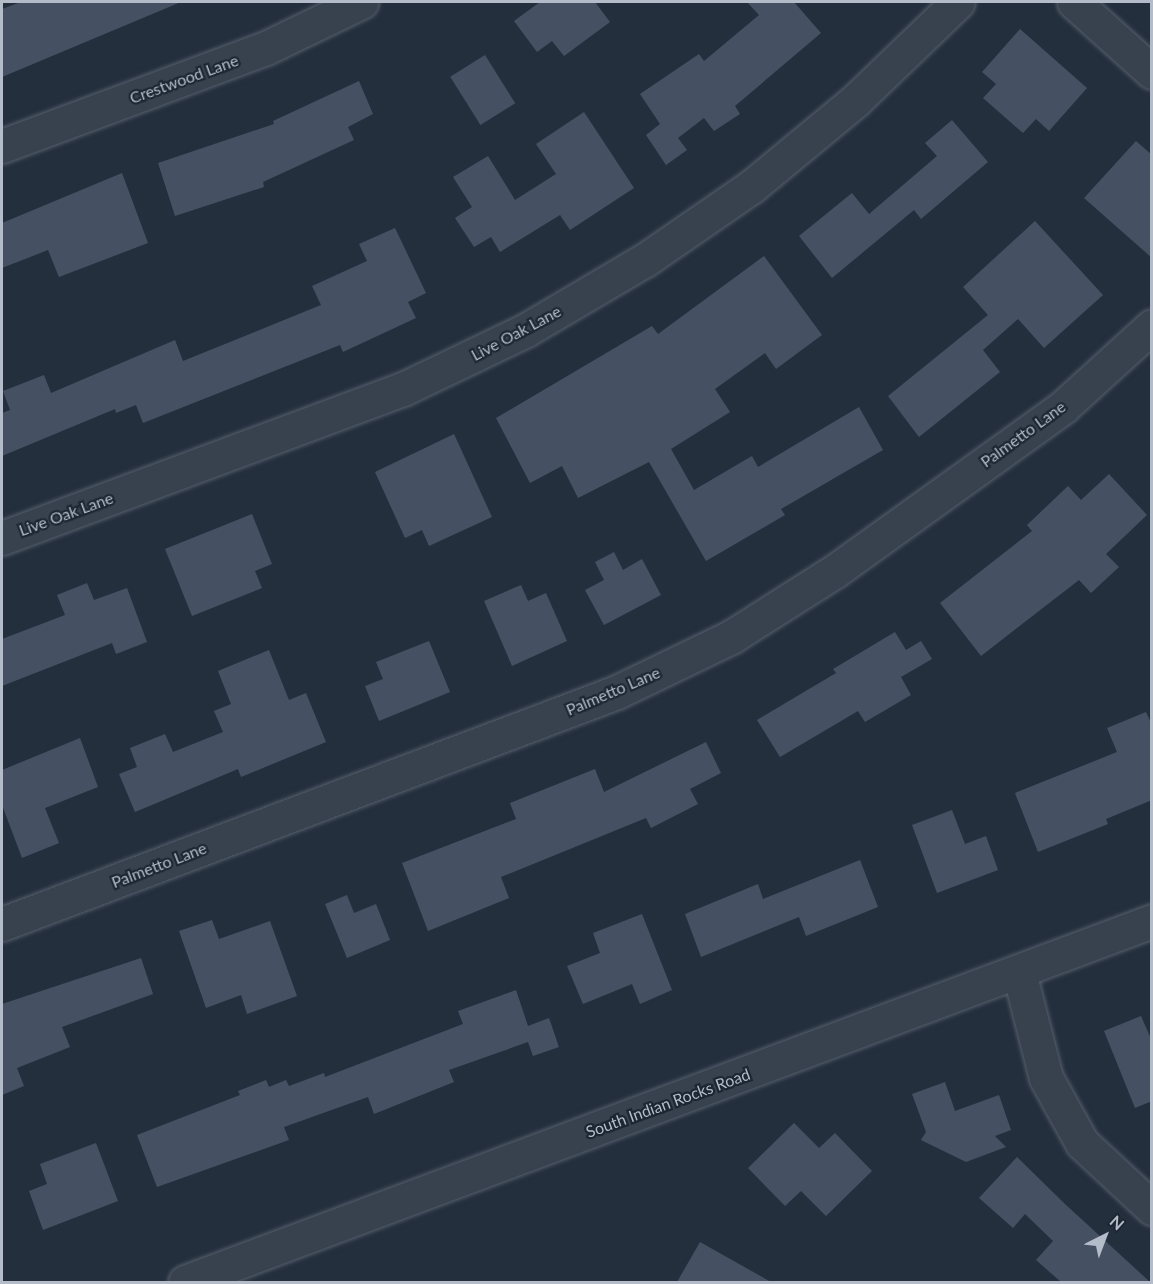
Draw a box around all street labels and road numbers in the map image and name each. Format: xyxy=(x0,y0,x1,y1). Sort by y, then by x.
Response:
street label: Crestwood Lane xyxy=(127,50,241,108)
street label: Live Oak Lane xyxy=(468,301,564,365)
street label: Palmetto Lane xyxy=(977,397,1069,471)
street label: Live Oak Lane xyxy=(16,488,116,540)
street label: Palmetto Lane xyxy=(563,663,663,719)
street label: Palmetto Lane xyxy=(109,838,209,892)
street label: South Indian Rocks Road xyxy=(583,1064,753,1142)

